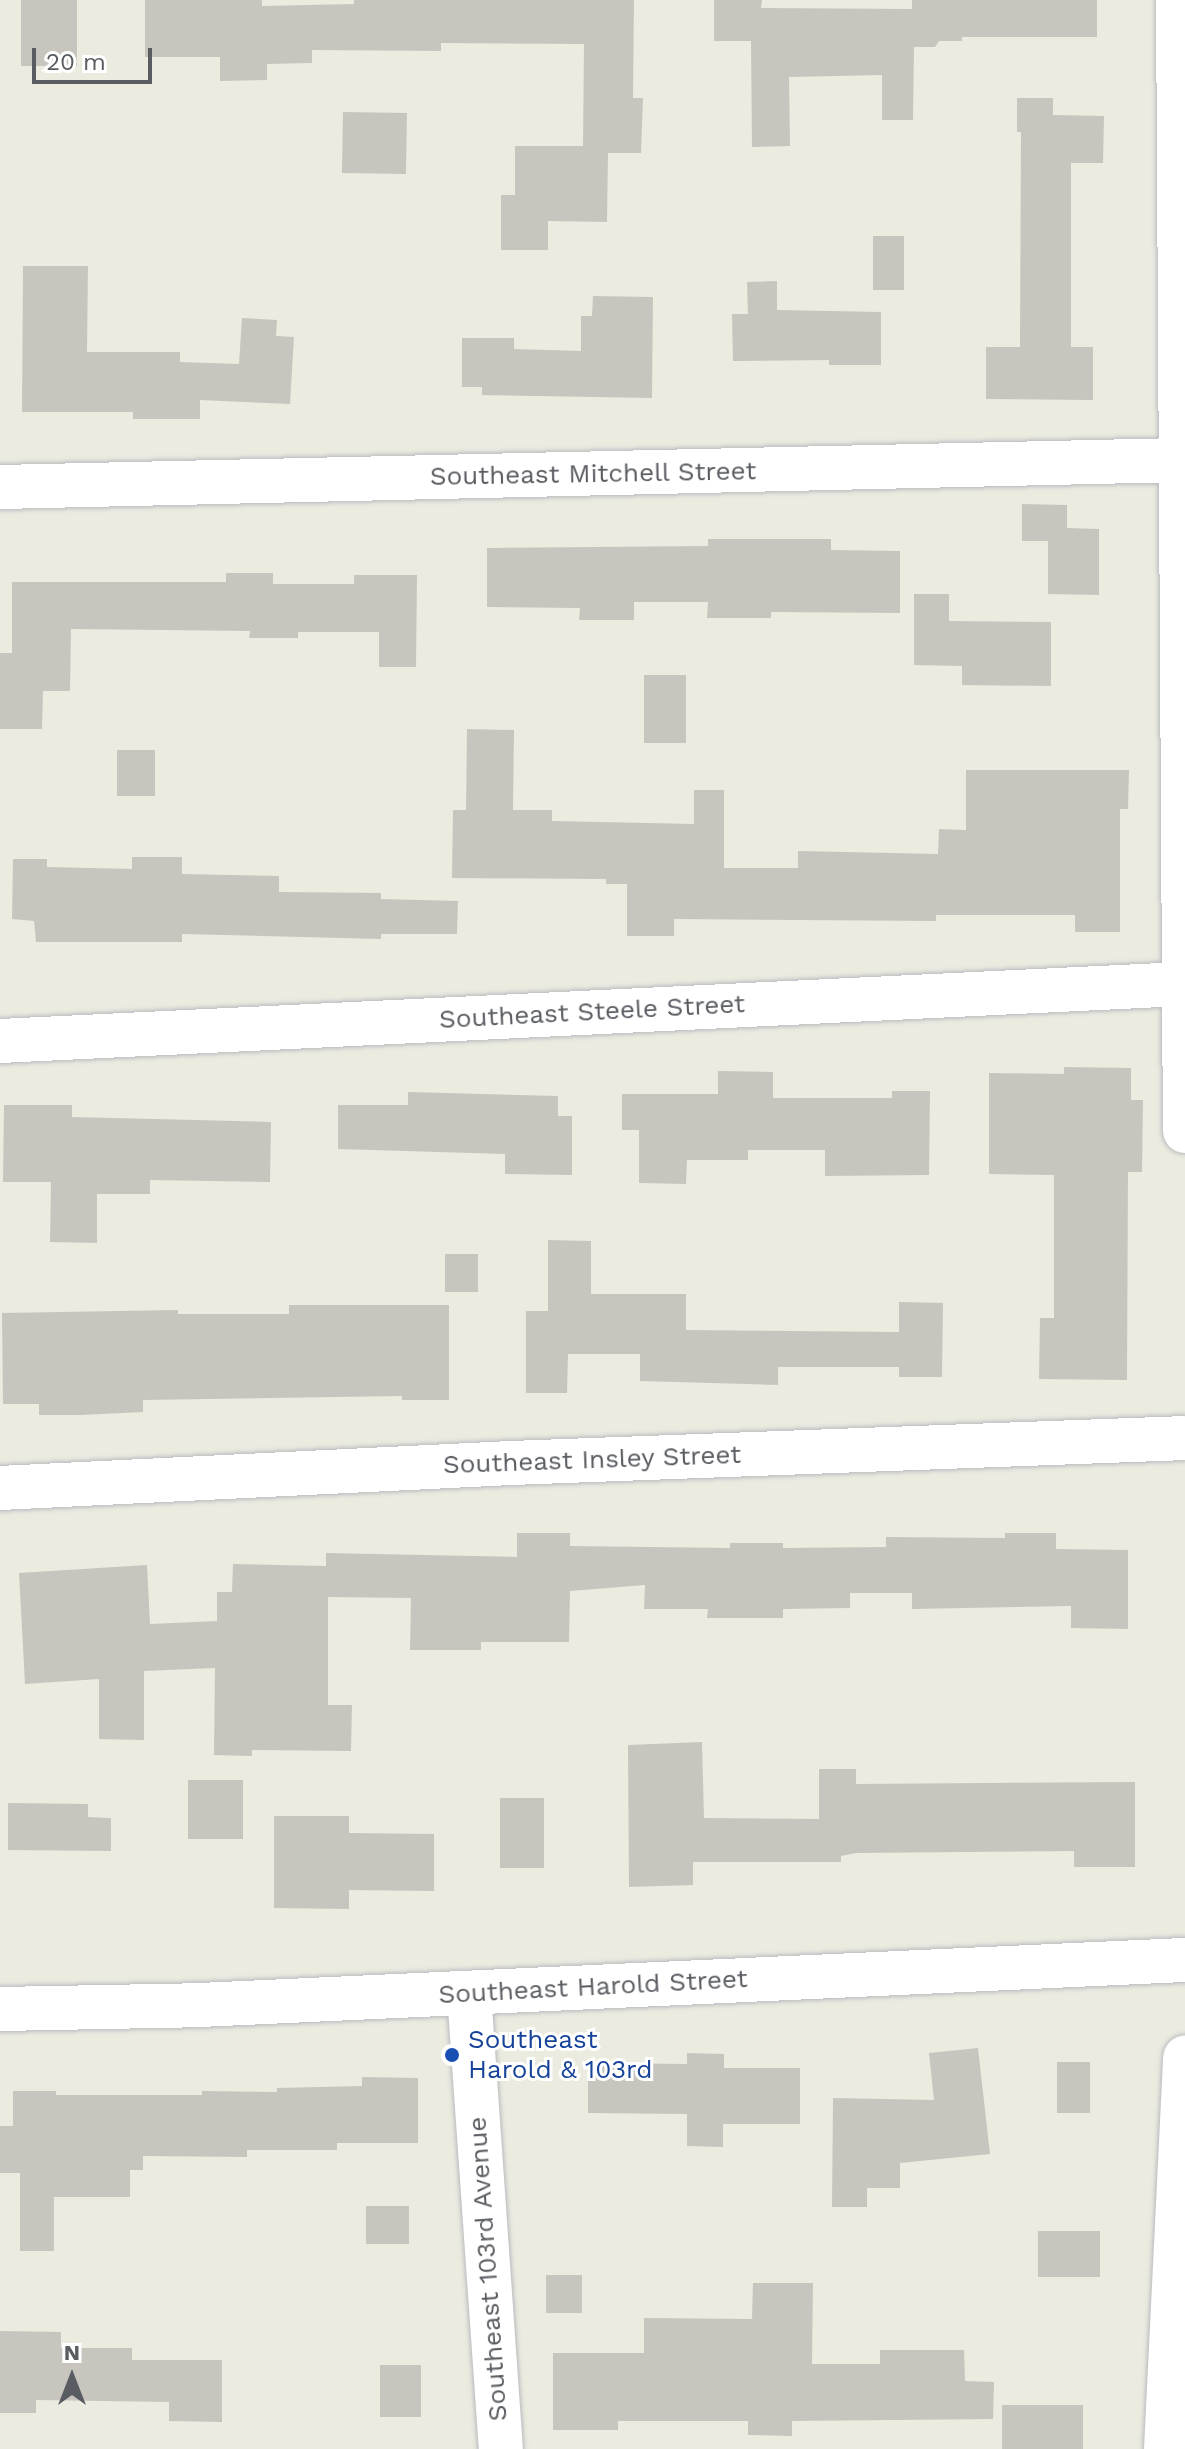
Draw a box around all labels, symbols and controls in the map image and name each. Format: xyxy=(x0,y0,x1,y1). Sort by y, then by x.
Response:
scale bar xyxy=(36,32,156,82)
text: 20 m xyxy=(46,48,106,76)
street label: Southeast Mitchell Street xyxy=(429,456,757,492)
street label: Southeast Steele Street xyxy=(438,988,746,1036)
street label: Southeast Insley Street xyxy=(442,1439,742,1481)
street label: Southeast Harold Street xyxy=(438,1963,748,2011)
place label: Southeast Harold & 103rd xyxy=(468,2024,653,2086)
marker: Southeast Harold & 103rd xyxy=(443,2046,461,2064)
street label: Southeast 103rd Avenue xyxy=(462,2115,514,2423)
north arrow xyxy=(32,2337,112,2417)
text: N xyxy=(64,2340,80,2365)

